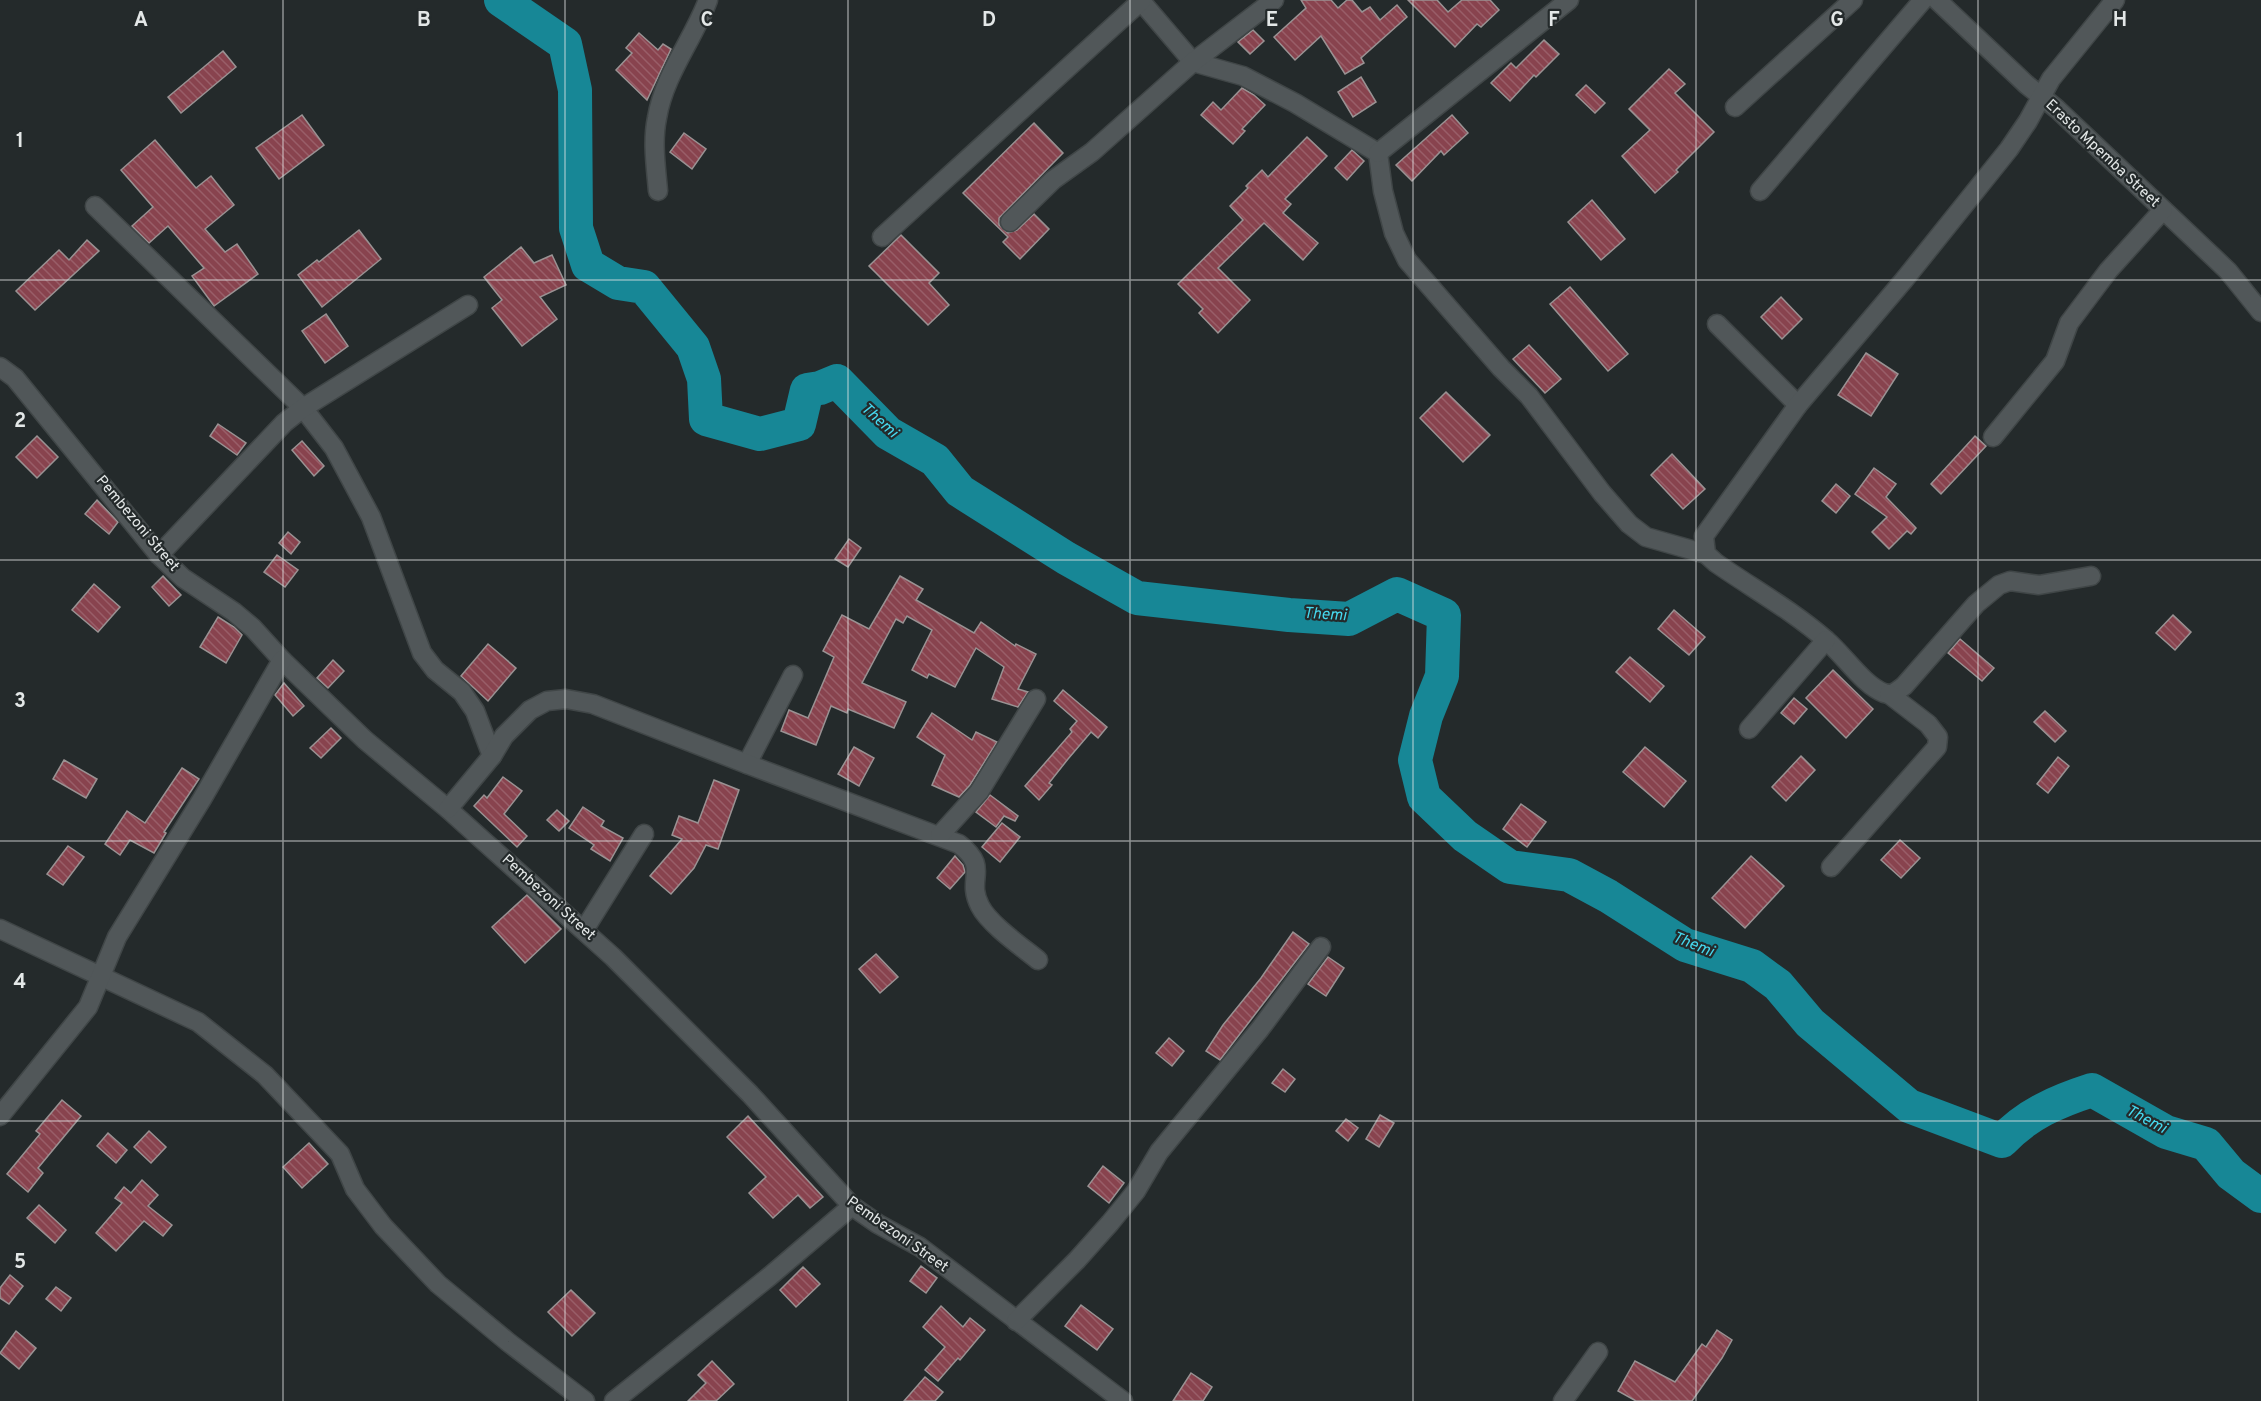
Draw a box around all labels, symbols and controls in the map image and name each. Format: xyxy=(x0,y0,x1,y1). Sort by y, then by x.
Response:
text: A xyxy=(134,8,148,34)
text: B xyxy=(417,8,431,34)
text: C xyxy=(701,8,713,34)
text: D xyxy=(982,8,996,34)
text: E xyxy=(1266,8,1278,34)
text: F xyxy=(1548,8,1560,34)
text: G xyxy=(1830,8,1844,34)
text: H xyxy=(2113,8,2127,34)
street label: Erasto Mpemba Street xyxy=(2041,96,2163,212)
text: 1 xyxy=(16,129,24,155)
water label: Themi xyxy=(856,399,902,444)
text: 2 xyxy=(14,409,26,435)
street label: Pembezoni Street xyxy=(91,472,183,576)
water label: Themi xyxy=(1303,604,1348,626)
text: 3 xyxy=(14,689,26,715)
street label: Pembezoni Street xyxy=(497,851,599,945)
water label: Themi xyxy=(1669,928,1718,963)
text: 4 xyxy=(14,970,26,996)
water label: Themi xyxy=(2122,1101,2171,1139)
street label: Pembezoni Street xyxy=(842,1193,952,1277)
text: 5 xyxy=(14,1250,26,1276)

